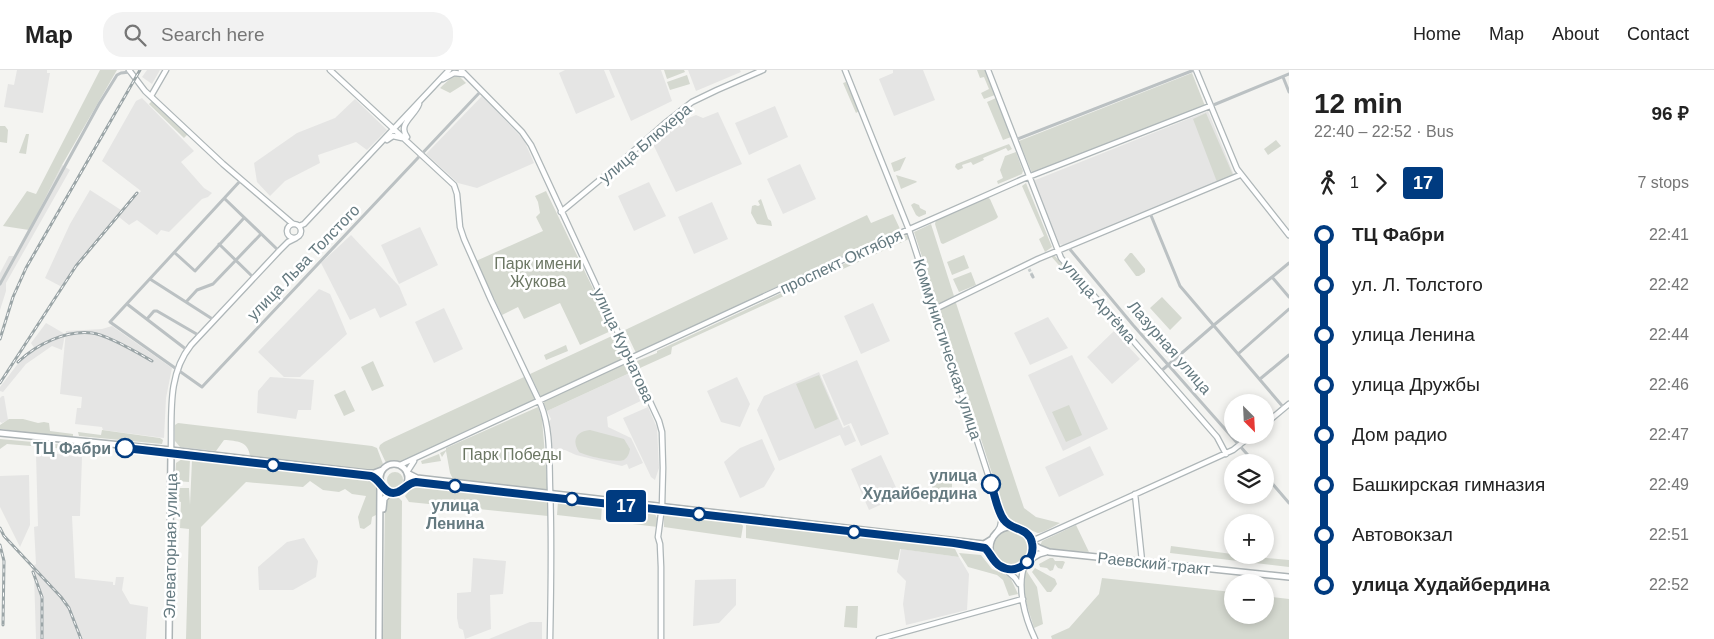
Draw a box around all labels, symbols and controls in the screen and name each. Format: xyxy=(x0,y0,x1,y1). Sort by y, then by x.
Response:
search box xyxy=(103,12,453,57)
text: Map xyxy=(25,21,73,48)
icon: search xyxy=(121,21,149,49)
text: Search here xyxy=(161,24,265,45)
text: Home xyxy=(1413,24,1461,44)
text: Map xyxy=(1489,24,1524,44)
text: About xyxy=(1552,24,1599,44)
text: Contact xyxy=(1627,24,1689,44)
text: 12 min xyxy=(1314,88,1403,119)
street label: улица Блюхера xyxy=(596,100,695,187)
text: 96 ₽ xyxy=(1652,103,1689,124)
text: 22:40 – 22:52 · Bus xyxy=(1314,123,1454,140)
icon: walk xyxy=(1314,169,1342,197)
icon: forward xyxy=(1367,169,1395,197)
text: 17 xyxy=(1413,173,1433,193)
text: 1 xyxy=(1350,174,1359,191)
text: 7 stops xyxy=(1637,174,1689,191)
street label: улица Льва Толстого xyxy=(244,201,363,324)
text: ТЦ Фабри xyxy=(1352,224,1445,245)
street label: проспект Октября xyxy=(777,226,905,297)
text: 22:41 xyxy=(1649,226,1689,243)
park label: Парк имени Жукова xyxy=(494,255,582,290)
street label: Коммунистическая улица xyxy=(910,257,985,442)
street label: улица Артёма xyxy=(1058,257,1139,346)
text: ул. Л. Толстого xyxy=(1352,274,1483,295)
text: 22:42 xyxy=(1649,276,1689,293)
street label: улица Курчатова xyxy=(590,285,658,405)
street label: Лазурная улица xyxy=(1125,297,1215,397)
text: улица Ленина xyxy=(1352,324,1475,345)
text: 22:44 xyxy=(1649,326,1689,343)
text: улица Дружбы xyxy=(1352,374,1480,395)
text: 22:46 xyxy=(1649,376,1689,393)
north arrow xyxy=(1224,394,1274,444)
map controls xyxy=(1224,394,1274,624)
text: Дом радио xyxy=(1352,424,1447,445)
text: 22:47 xyxy=(1649,426,1689,443)
marker: ТЦ Фабри xyxy=(115,438,135,458)
place label: ТЦ Фабри xyxy=(33,440,111,457)
park label: Парк Победы xyxy=(462,446,562,463)
button: layers xyxy=(1224,454,1274,504)
unlabelled marker xyxy=(266,458,280,472)
place label: улица Худайбердина xyxy=(862,467,977,502)
street label: Элеваторная улица xyxy=(161,473,180,619)
marker: улица Худайбердина xyxy=(981,474,1001,494)
text: Башкирская гимназия xyxy=(1352,474,1545,495)
text: 22:49 xyxy=(1649,476,1689,493)
marker: улица Ленина xyxy=(448,479,462,493)
line badge: 17 xyxy=(604,490,648,522)
unlabelled marker xyxy=(565,492,579,506)
text: 17 xyxy=(616,496,636,516)
place label: улица Ленина xyxy=(426,497,484,532)
unlabelled marker xyxy=(692,507,706,521)
button: + xyxy=(1224,514,1274,564)
text: Автовокзал xyxy=(1352,524,1453,545)
unlabelled marker xyxy=(847,525,861,539)
text: 22:51 xyxy=(1649,526,1689,543)
street label: Раевский тракт xyxy=(1097,549,1212,578)
unlabelled marker xyxy=(1020,555,1034,569)
button: − xyxy=(1224,574,1274,624)
text: улица Худайбердина xyxy=(1352,574,1550,595)
text: 22:52 xyxy=(1649,576,1689,593)

